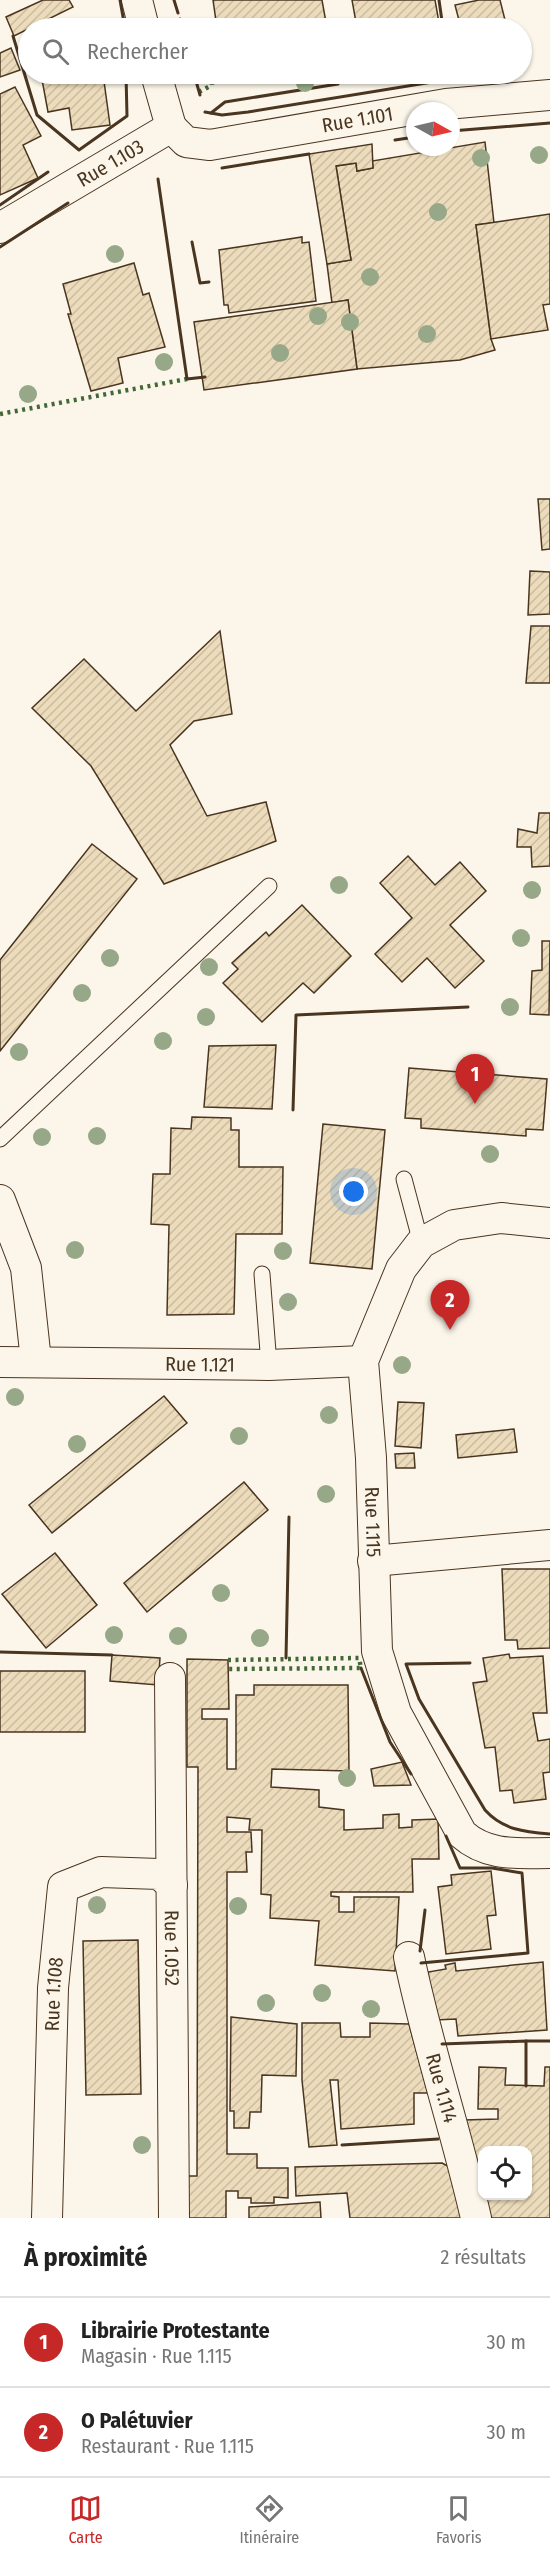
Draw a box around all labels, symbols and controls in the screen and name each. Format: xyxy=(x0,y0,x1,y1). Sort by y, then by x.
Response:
search box xyxy=(18,18,532,84)
icon: search xyxy=(39,35,72,68)
text: Rechercher xyxy=(87,38,188,65)
street label: Rue 1.101 xyxy=(320,101,395,137)
north arrow xyxy=(406,102,460,156)
street label: Rue 1.103 xyxy=(73,134,148,192)
pin: 1 xyxy=(456,1054,494,1104)
your location xyxy=(339,1177,368,1206)
pin: 2 xyxy=(430,1280,470,1330)
street label: Rue 1.121 xyxy=(165,1352,235,1377)
street label: Rue 1.115 xyxy=(360,1486,386,1558)
street label: Rue 1.052 xyxy=(160,1910,184,1986)
street label: Rue 1.108 xyxy=(40,1956,68,2032)
street label: Rue 1.114 xyxy=(421,2050,463,2126)
map controls xyxy=(478,2146,532,2200)
button: locate xyxy=(478,2146,532,2200)
text: À proximité xyxy=(24,2242,147,2273)
text: 2 résultats xyxy=(441,2245,526,2269)
text: Librairie Protestante xyxy=(81,2317,270,2344)
text: 1 xyxy=(39,2330,48,2354)
text: 30 m xyxy=(486,2330,526,2354)
text: Magasin · Rue 1.115 xyxy=(81,2344,232,2368)
text: O Palétuvier xyxy=(81,2407,193,2434)
text: 2 xyxy=(39,2420,48,2444)
text: 30 m xyxy=(486,2420,526,2444)
text: Restaurant · Rue 1.115 xyxy=(81,2434,254,2458)
tab: Carte xyxy=(68,2492,103,2547)
tab: Itinéraire xyxy=(239,2492,299,2547)
tab: Favoris xyxy=(436,2492,482,2547)

